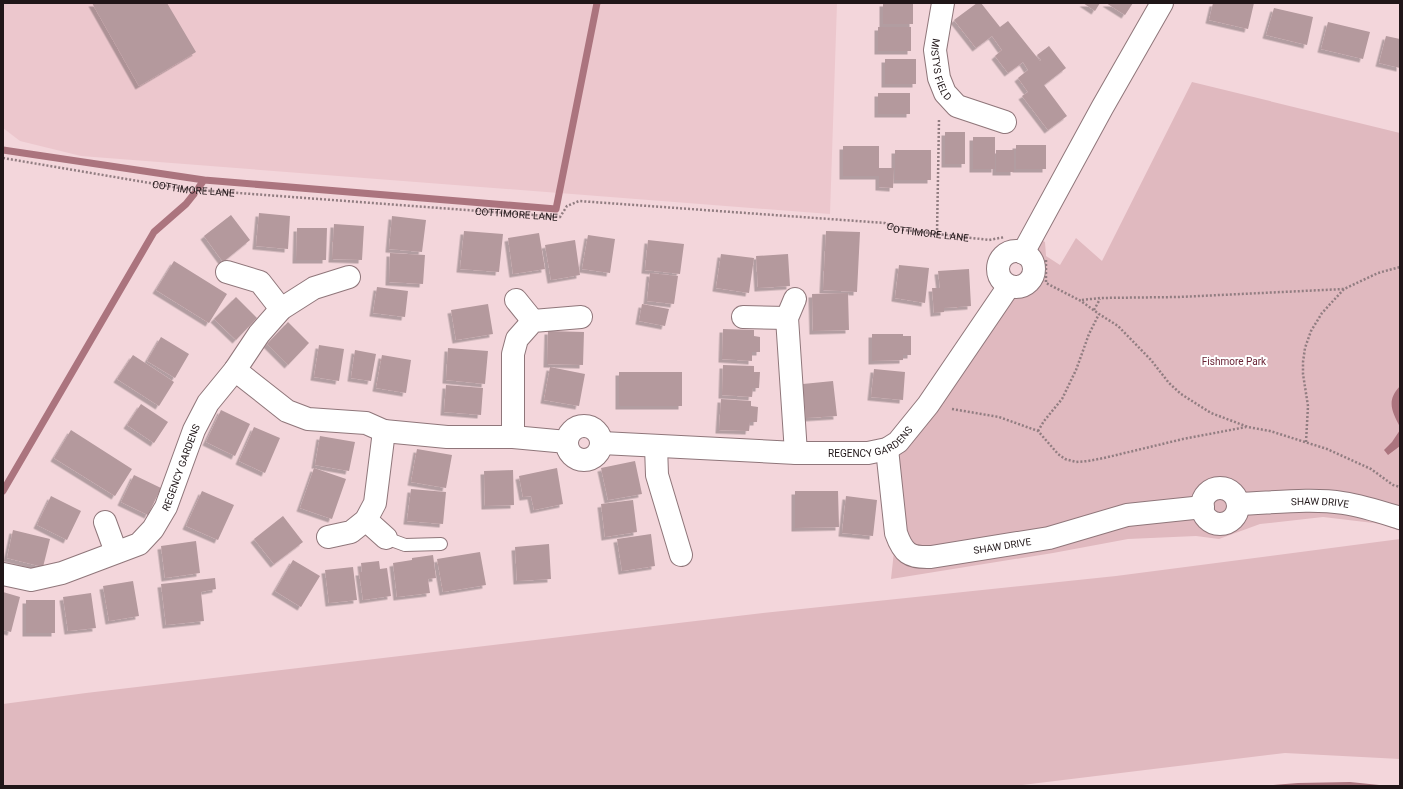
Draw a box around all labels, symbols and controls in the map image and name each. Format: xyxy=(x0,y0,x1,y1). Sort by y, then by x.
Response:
street label: MISTYS FIELD xyxy=(929,38,954,103)
street label: COTTIMORE LANE xyxy=(151,179,235,199)
street label: COTTIMORE LANE xyxy=(475,206,558,223)
street label: COTTIMORE LANE xyxy=(885,220,970,244)
park label: Fishmore Park xyxy=(1202,356,1267,367)
street label: REGENCY GARDENS xyxy=(160,422,202,513)
street label: REGENCY GARDENS xyxy=(828,424,915,459)
street label: SHAW DRIVE xyxy=(1291,496,1350,510)
street label: SHAW DRIVE xyxy=(973,536,1032,556)

